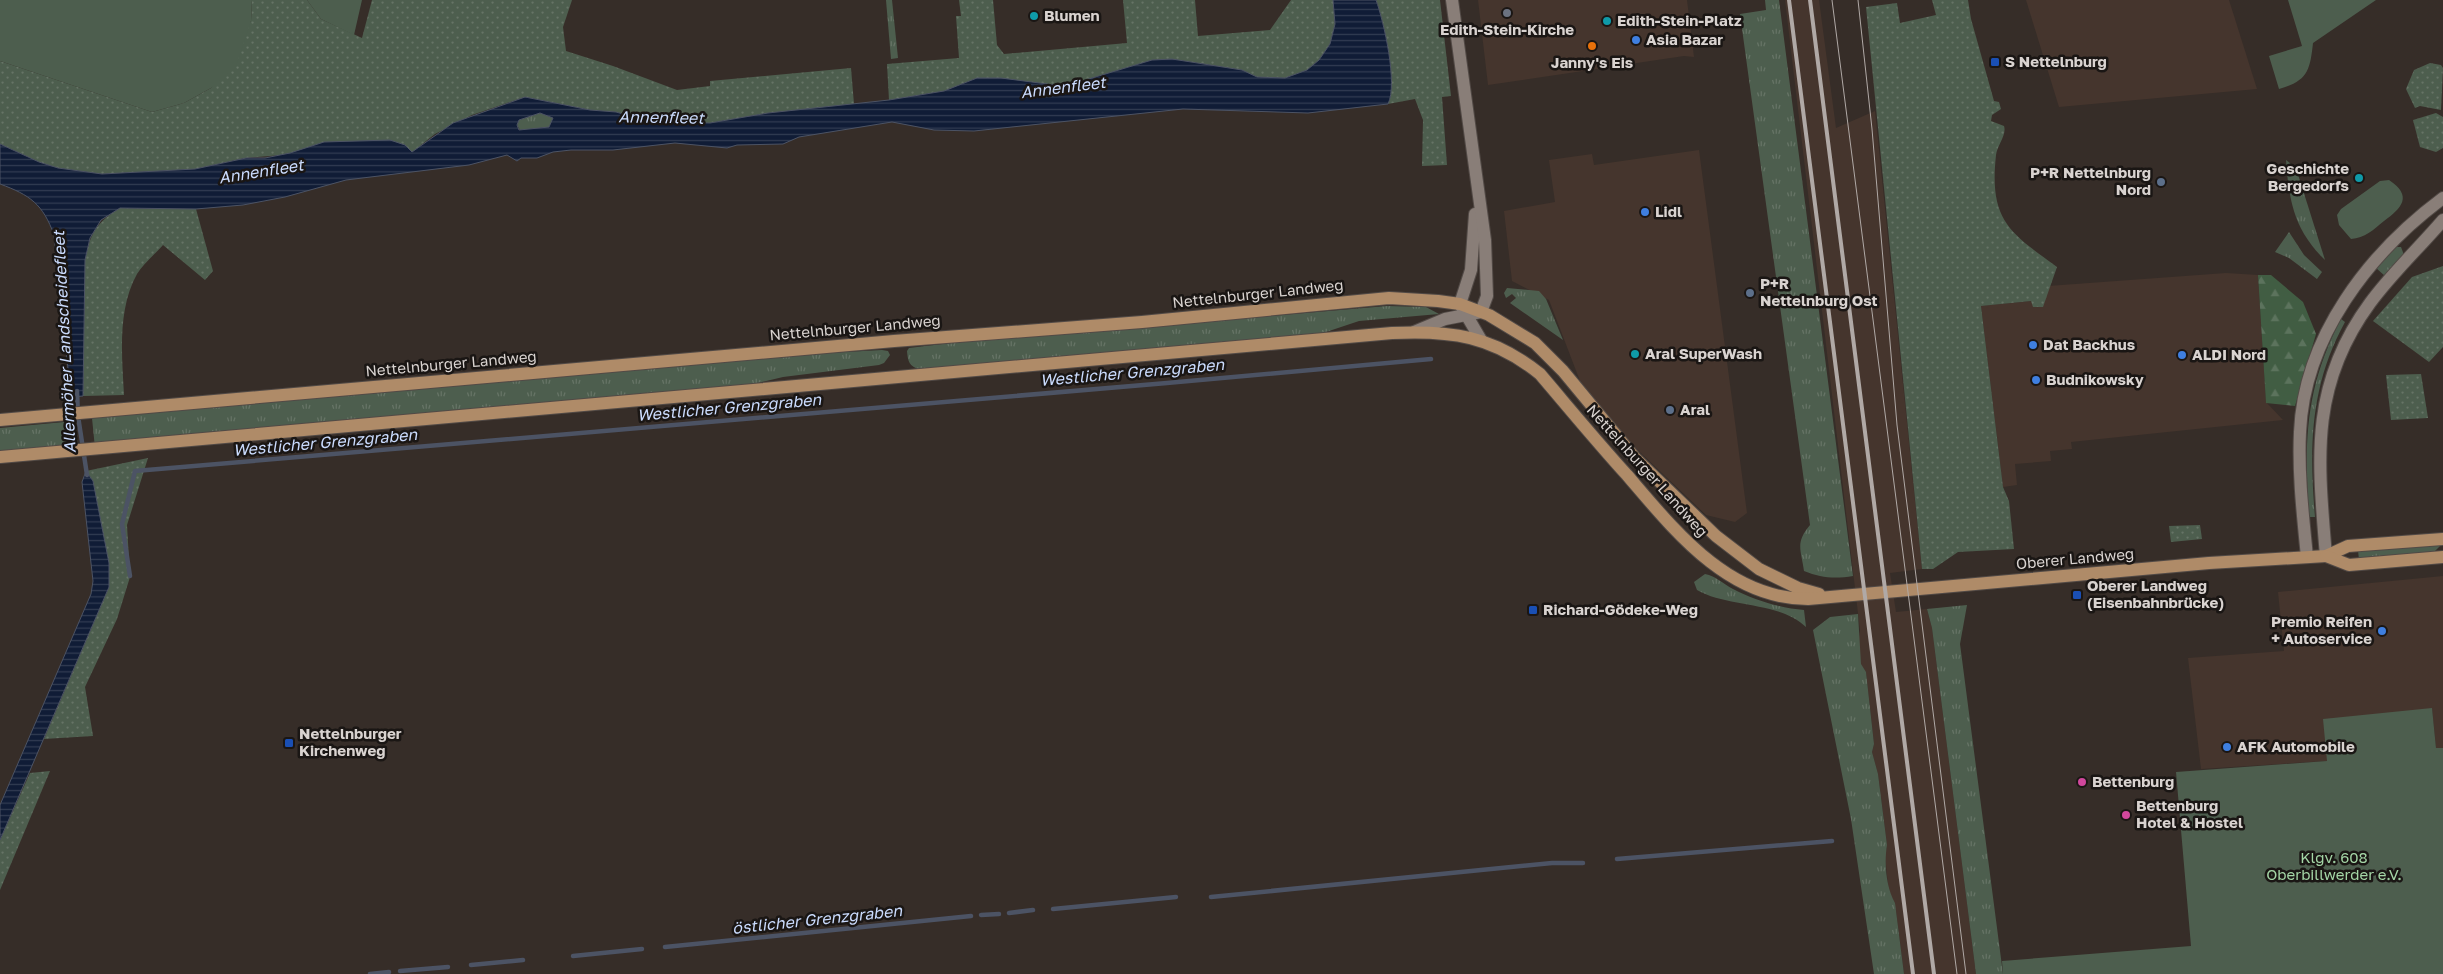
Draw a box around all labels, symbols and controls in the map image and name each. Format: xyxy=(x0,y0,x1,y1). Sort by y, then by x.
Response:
place label: Blumen xyxy=(1044,6,1100,24)
marker: Edith-Stein-Kirche xyxy=(1501,7,1513,19)
marker: Blumen xyxy=(1028,10,1040,22)
place label: Edith-Stein-Platz xyxy=(1617,11,1742,29)
marker: Edith-Stein-Platz xyxy=(1601,15,1613,27)
place label: Edith-Stein-Kirche xyxy=(1440,20,1574,38)
place label: Asia Bazar xyxy=(1646,30,1723,48)
marker: Asia Bazar xyxy=(1630,34,1642,46)
marker: Janny's Eis xyxy=(1586,40,1598,52)
place label: S Nettelnburg xyxy=(2005,52,2107,70)
place label: Janny's Eis xyxy=(1551,53,1633,71)
marker: S Nettelnburg xyxy=(1989,56,2001,68)
water label: Annenfleet xyxy=(1019,72,1108,102)
water label: Annenfleet xyxy=(618,106,705,128)
water label: Annenfleet xyxy=(217,154,306,188)
place label: Geschichte Bergedorfs xyxy=(2266,159,2349,194)
place label: P+R Nettelnburg Nord xyxy=(2030,163,2151,198)
marker: Geschichte Bergedorfs xyxy=(2353,172,2365,184)
marker: P+R Nettelnburg Nord xyxy=(2155,176,2167,188)
place label: Lidl xyxy=(1655,202,1682,220)
marker: Lidl xyxy=(1639,206,1651,218)
water label: Allermöher Landscheidefleet xyxy=(48,229,80,454)
place label: P+R Nettelnburg Ost xyxy=(1760,274,1878,309)
street label: Nettelnburger Landweg xyxy=(1172,275,1344,311)
marker: P+R Nettelnburg Ost xyxy=(1744,287,1756,299)
street label: Nettelnburger Landweg xyxy=(769,311,941,343)
place label: Dat Backhus xyxy=(2043,335,2135,353)
marker: Dat Backhus xyxy=(2027,339,2039,351)
place label: Aral SuperWash xyxy=(1645,344,1762,362)
place label: ALDI Nord xyxy=(2192,345,2266,363)
street label: Nettelnburger Landweg xyxy=(365,347,537,379)
marker: Aral SuperWash xyxy=(1629,348,1641,360)
marker: ALDI Nord xyxy=(2176,349,2188,361)
water label: Westlicher Grenzgraben xyxy=(1039,354,1226,390)
place label: Budnikowsky xyxy=(2046,370,2144,388)
marker: Budnikowsky xyxy=(2030,374,2042,386)
water label: Westlicher Grenzgraben xyxy=(636,389,823,425)
street label: Nettelnburger Landweg xyxy=(1584,400,1712,540)
place label: Aral xyxy=(1680,400,1710,418)
marker: Aral xyxy=(1664,404,1676,416)
water label: Westlicher Grenzgraben xyxy=(232,424,419,460)
street label: Oberer Landweg xyxy=(2015,544,2135,572)
place label: Oberer Landweg (Eisenbahnbrücke) xyxy=(2087,576,2224,611)
marker: Oberer Landweg (Eisenbahnbrücke) xyxy=(2071,589,2083,601)
place label: Richard-Gödeke-Weg xyxy=(1543,600,1698,618)
marker: Richard-Gödeke-Weg xyxy=(1527,604,1539,616)
place label: Premio Reifen + Autoservice xyxy=(2271,612,2372,647)
marker: Premio Reifen + Autoservice xyxy=(2376,625,2388,637)
place label: Nettelnburger Kirchenweg xyxy=(299,724,402,759)
marker: Nettelnburger Kirchenweg xyxy=(283,737,295,749)
place label: AFK Automobile xyxy=(2237,737,2355,755)
marker: AFK Automobile xyxy=(2221,741,2233,753)
place label: Bettenburg xyxy=(2092,772,2174,790)
marker: Bettenburg xyxy=(2076,776,2088,788)
place label: Bettenburg Hotel & Hostel xyxy=(2136,796,2243,831)
marker: Bettenburg Hotel & Hostel xyxy=(2120,809,2132,821)
park label: Klgv. 608 Oberbillwerder e.V. xyxy=(2266,848,2402,883)
water label: östlicher Grenzgraben xyxy=(731,900,904,938)

